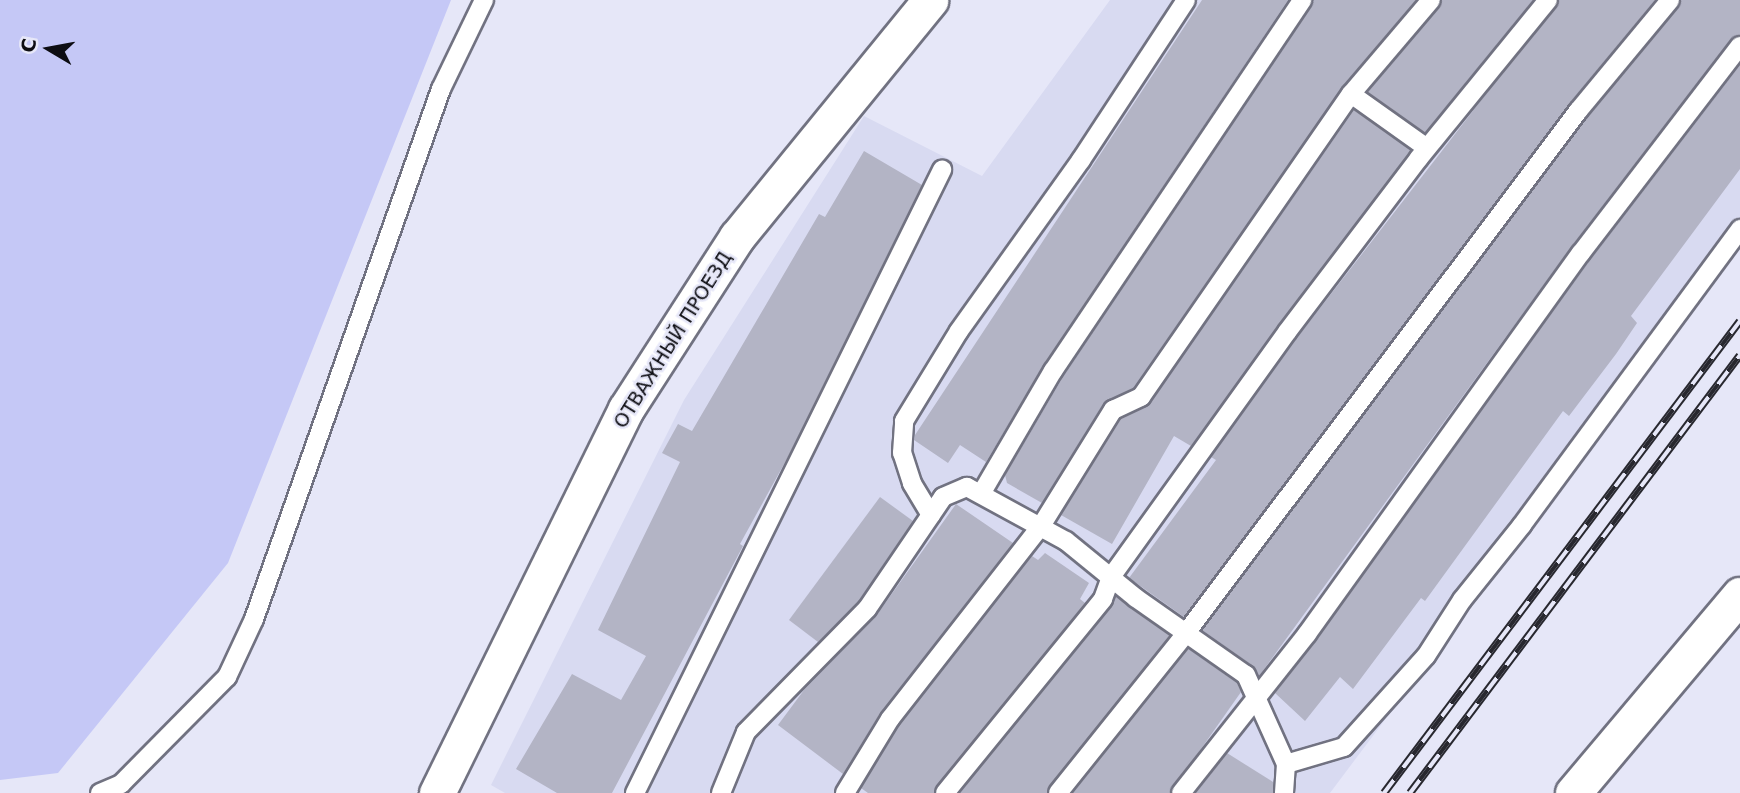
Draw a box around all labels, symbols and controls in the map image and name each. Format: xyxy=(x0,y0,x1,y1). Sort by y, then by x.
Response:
north arrow xyxy=(14,14,84,84)
text: С xyxy=(16,37,40,54)
street label: ОТВАЖНЫЙ ПРОЕЗД xyxy=(609,247,737,433)

